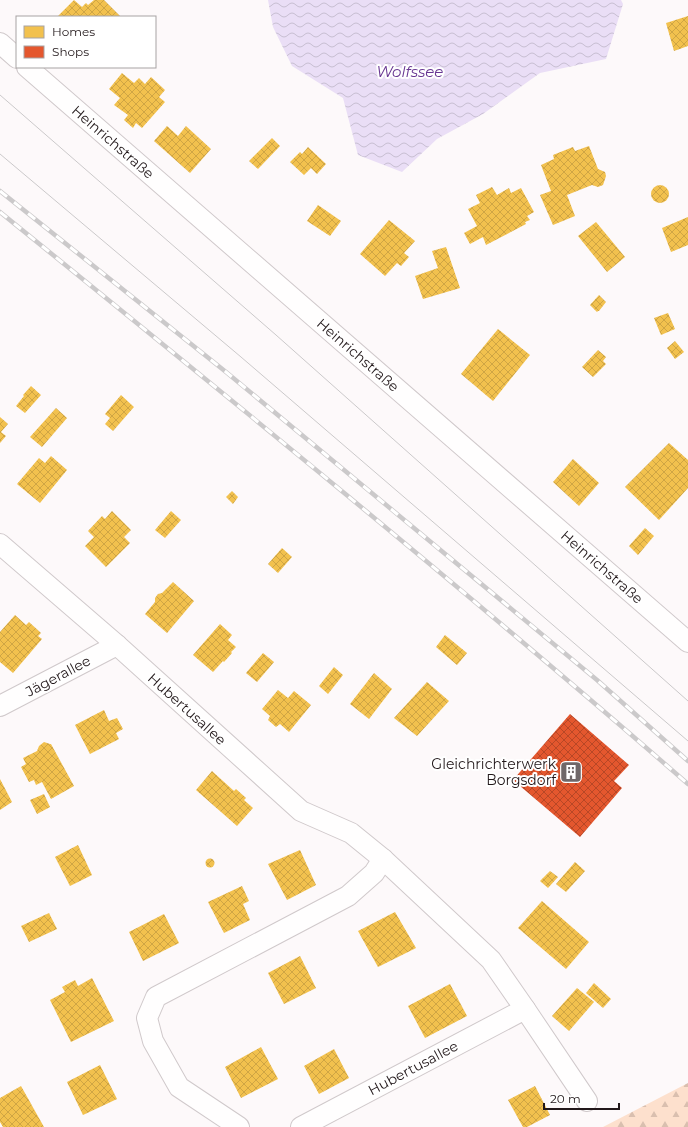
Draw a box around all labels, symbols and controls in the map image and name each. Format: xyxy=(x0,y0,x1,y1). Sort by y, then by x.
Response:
legend xyxy=(16,16,156,68)
text: Homes xyxy=(52,24,95,39)
text: Shops xyxy=(52,44,89,59)
water label: Wolfssee xyxy=(377,62,443,81)
street label: Heinrichstraße xyxy=(68,101,158,183)
street label: Heinrichstraße xyxy=(313,314,403,396)
street label: Heinrichstraße xyxy=(557,526,647,608)
street label: Jägerallee xyxy=(22,651,94,701)
street label: Hubertusallee xyxy=(144,669,230,749)
place label: Gleichrichterwerk Borgsdorf xyxy=(431,755,557,789)
building icon: Gleichrichterwerk Borgsdorf xyxy=(558,759,584,785)
street label: Hubertusallee xyxy=(365,1037,461,1099)
scale bar xyxy=(544,1085,619,1111)
text: 20 m xyxy=(550,1091,581,1106)

